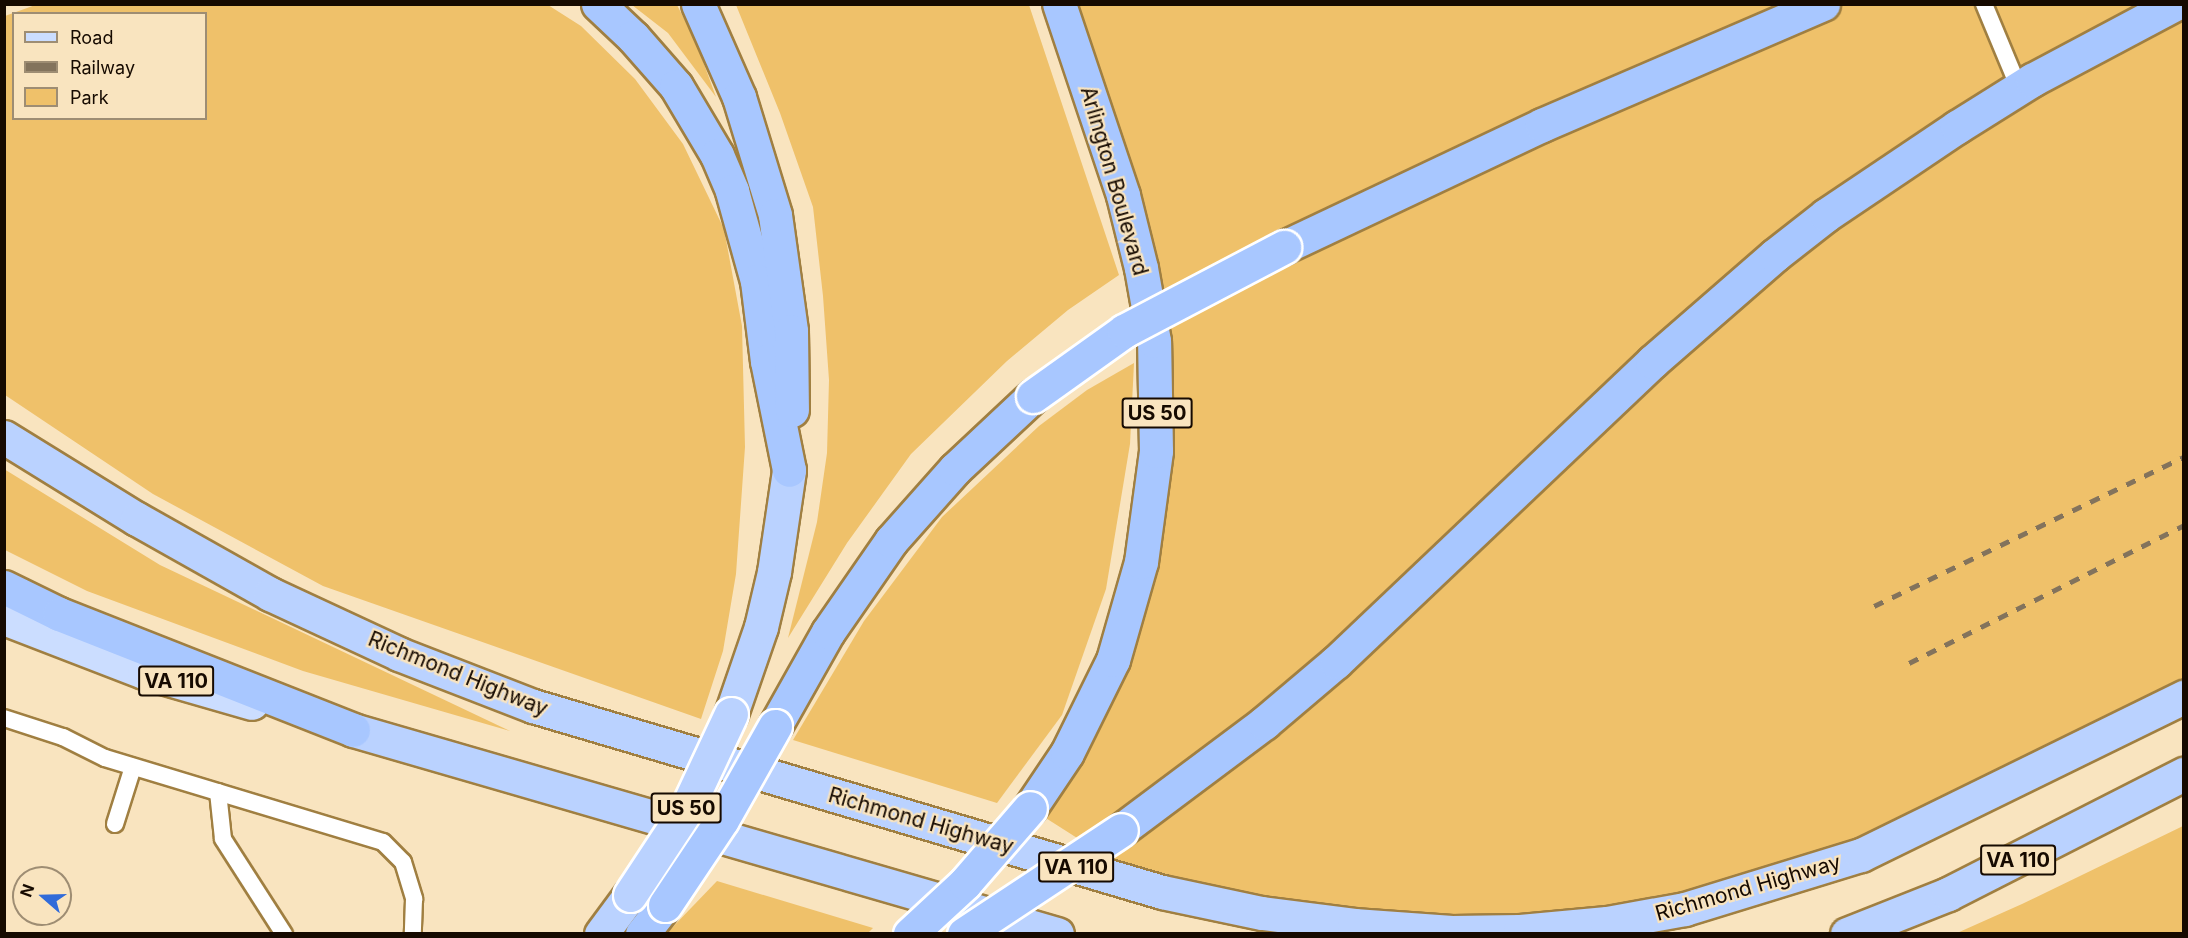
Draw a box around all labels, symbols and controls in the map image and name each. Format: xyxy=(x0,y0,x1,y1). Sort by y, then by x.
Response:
legend xyxy=(12,12,207,120)
text: Road xyxy=(70,27,113,48)
text: Railway xyxy=(70,57,135,78)
street label: Arlington Boulevard xyxy=(1075,84,1153,278)
text: Park xyxy=(70,87,109,108)
road number: US 50 xyxy=(1121,396,1193,430)
street label: Richmond Highway xyxy=(364,626,552,722)
road number: VA 110 xyxy=(137,664,215,698)
street label: Richmond Highway xyxy=(825,782,1017,860)
road number: US 50 xyxy=(650,791,722,825)
road number: VA 110 xyxy=(1979,843,2057,877)
street label: Richmond Highway xyxy=(1652,849,1844,927)
road number: VA 110 xyxy=(1037,850,1115,884)
north arrow xyxy=(12,866,72,926)
text: N xyxy=(15,881,38,900)

